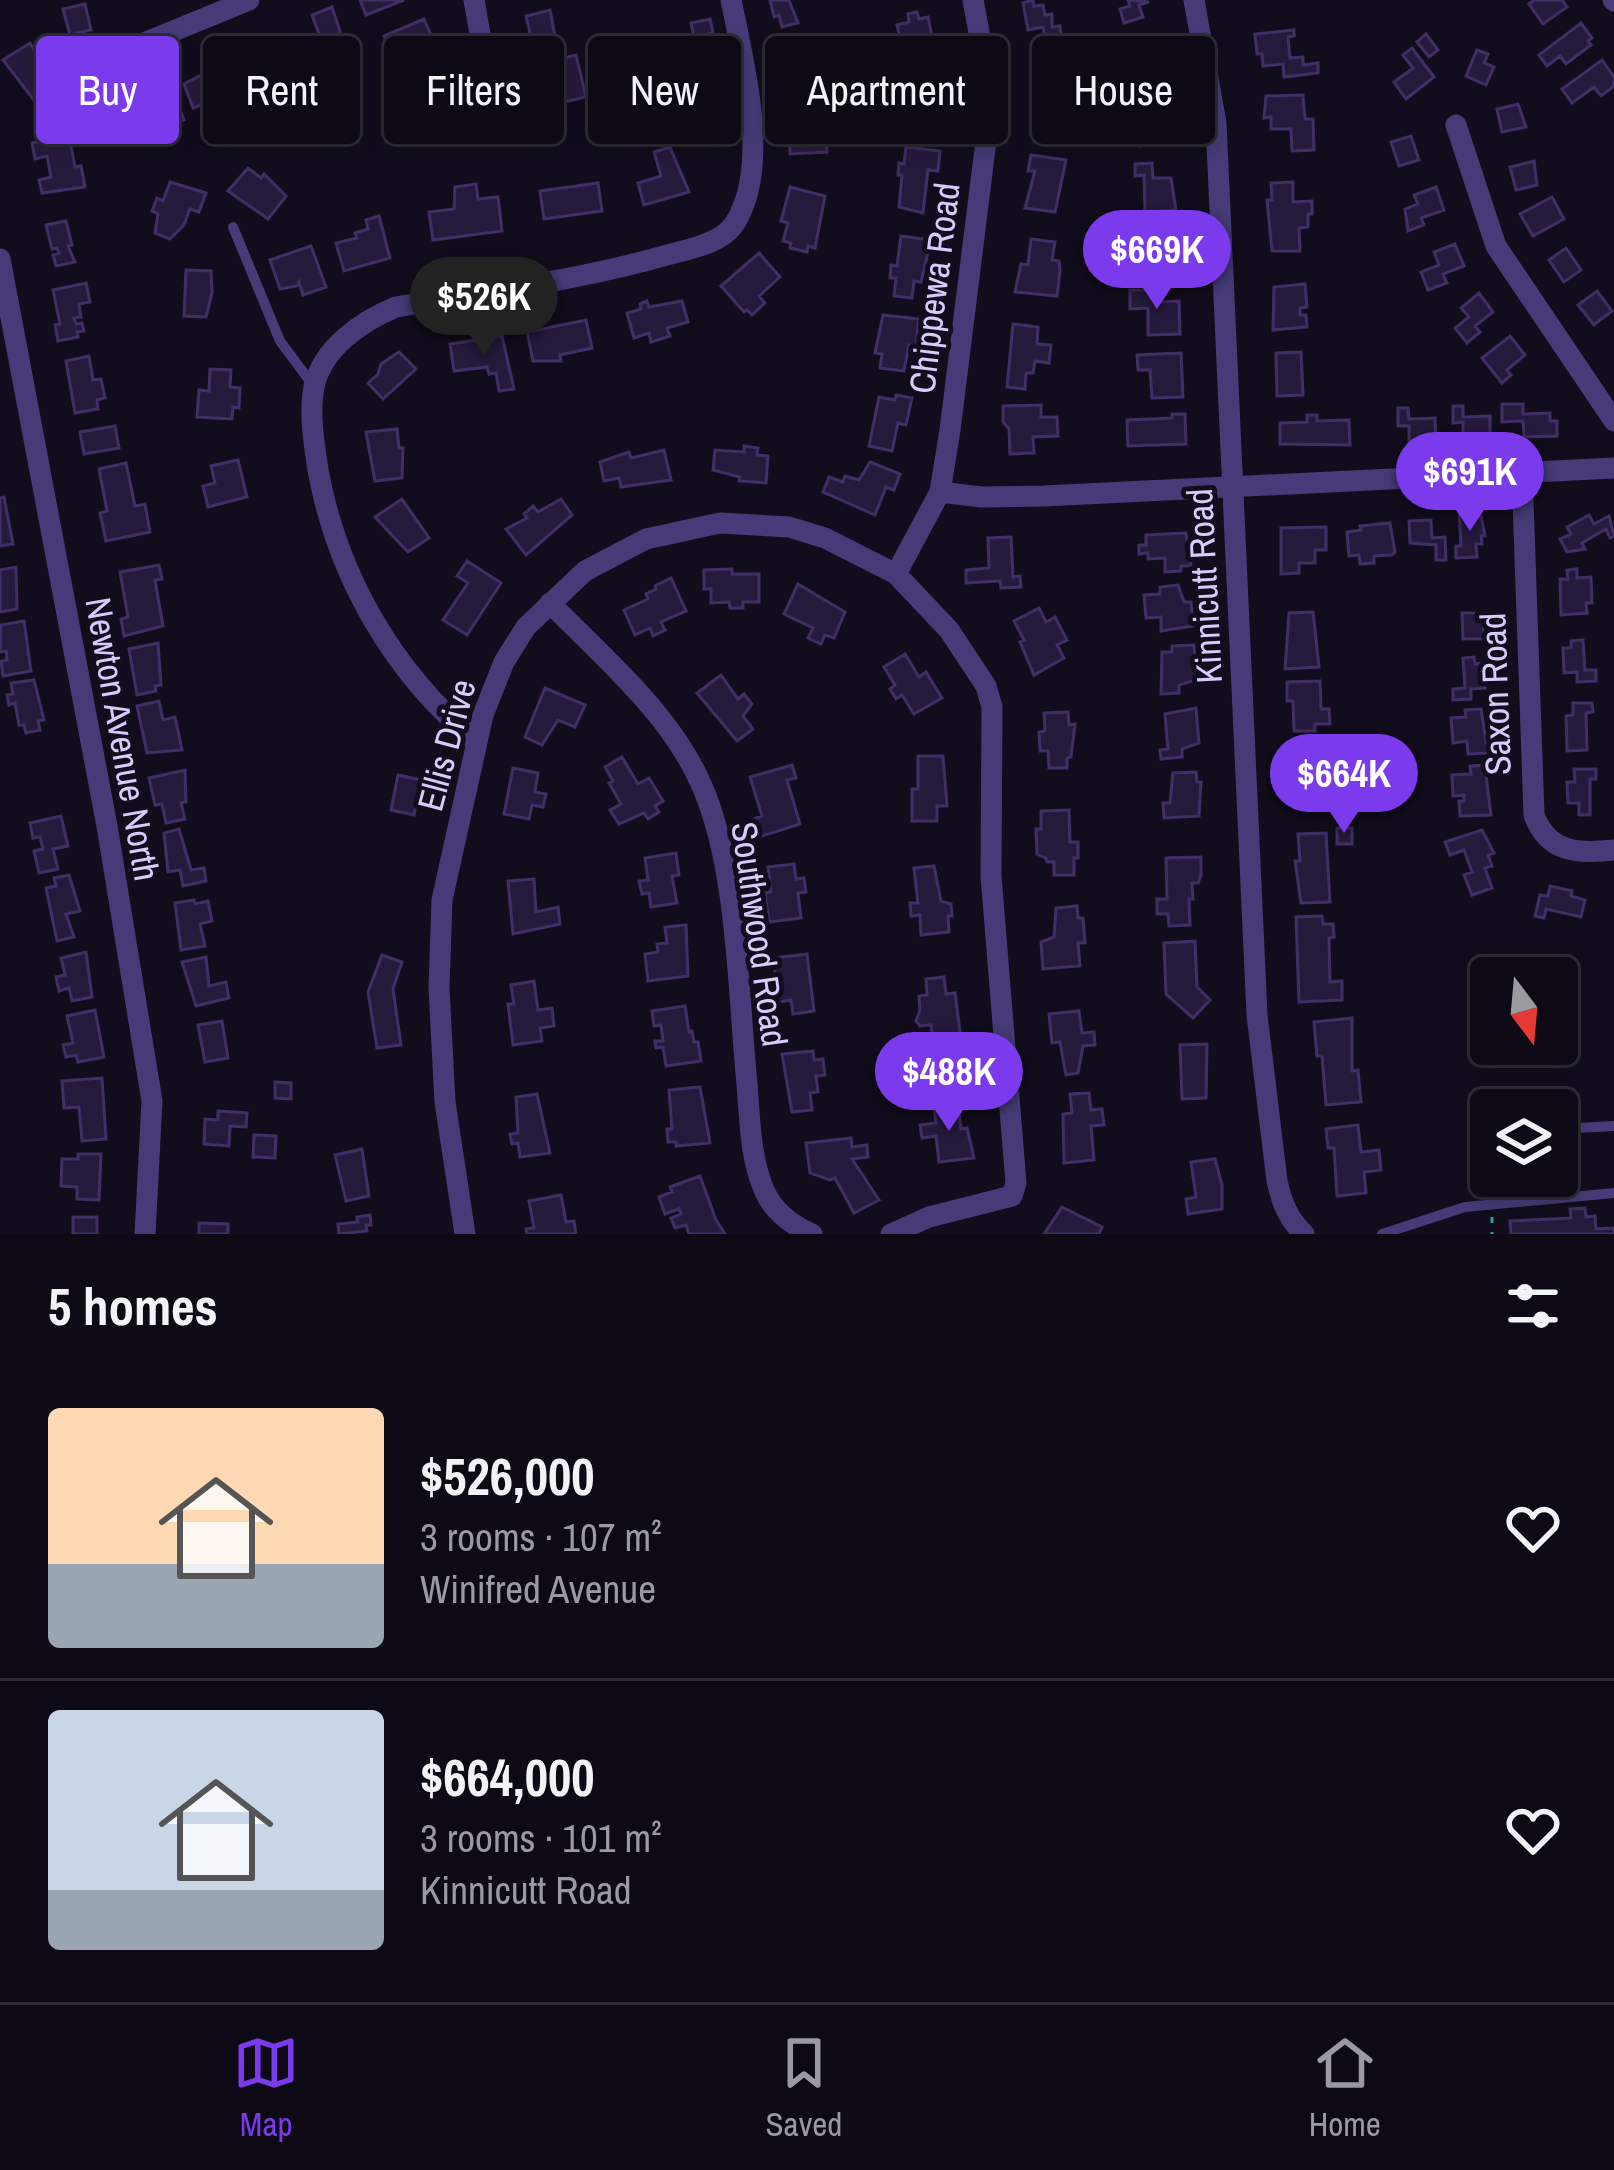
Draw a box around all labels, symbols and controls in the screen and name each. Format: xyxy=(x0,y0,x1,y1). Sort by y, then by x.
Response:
chip: Buy xyxy=(36,36,179,144)
chip: Rent xyxy=(203,36,360,144)
chip: Filters xyxy=(384,36,564,144)
chip: New xyxy=(588,36,741,144)
chip: Apartment xyxy=(765,36,1008,144)
chip: House xyxy=(1032,36,1215,144)
street label: Chippewa Road xyxy=(897,180,971,396)
pin: $669K xyxy=(1073,210,1241,312)
text: $669K xyxy=(1110,223,1204,275)
pin: $526K xyxy=(400,257,568,359)
text: $526K xyxy=(437,270,531,322)
pin: $691K xyxy=(1386,432,1554,534)
text: $691K xyxy=(1423,445,1517,497)
street label: Kinnicutt Road xyxy=(1175,487,1233,685)
street label: Newton Avenue North xyxy=(74,594,172,884)
street label: Saxon Road xyxy=(1468,612,1522,776)
street label: Ellis Drive xyxy=(405,674,487,816)
pin: $664K xyxy=(1260,734,1428,836)
text: $664K xyxy=(1297,747,1391,799)
street label: Southwood Road xyxy=(720,819,800,1049)
north arrow xyxy=(1470,957,1578,1065)
map controls xyxy=(1470,957,1578,1197)
pin: $488K xyxy=(865,1032,1033,1134)
text: $488K xyxy=(902,1045,996,1097)
button: layers xyxy=(1470,1089,1578,1197)
text: 5 homes xyxy=(48,1272,218,1341)
icon: filters xyxy=(1500,1273,1566,1339)
text: $526,000 xyxy=(420,1442,594,1511)
icon: home xyxy=(144,1456,288,1600)
icon: heart xyxy=(1500,1495,1566,1561)
text: 3 rooms · 107 m² xyxy=(420,1511,662,1563)
text: Winifred Avenue xyxy=(420,1563,656,1615)
text: $664,000 xyxy=(420,1743,594,1812)
icon: home xyxy=(144,1758,288,1902)
icon: heart xyxy=(1500,1797,1566,1863)
text: 3 rooms · 101 m² xyxy=(420,1812,662,1864)
text: Kinnicutt Road xyxy=(420,1864,632,1916)
tab: Map xyxy=(233,2030,299,2146)
tab: Saved xyxy=(766,2030,842,2146)
tab: Home xyxy=(1309,2030,1381,2146)

